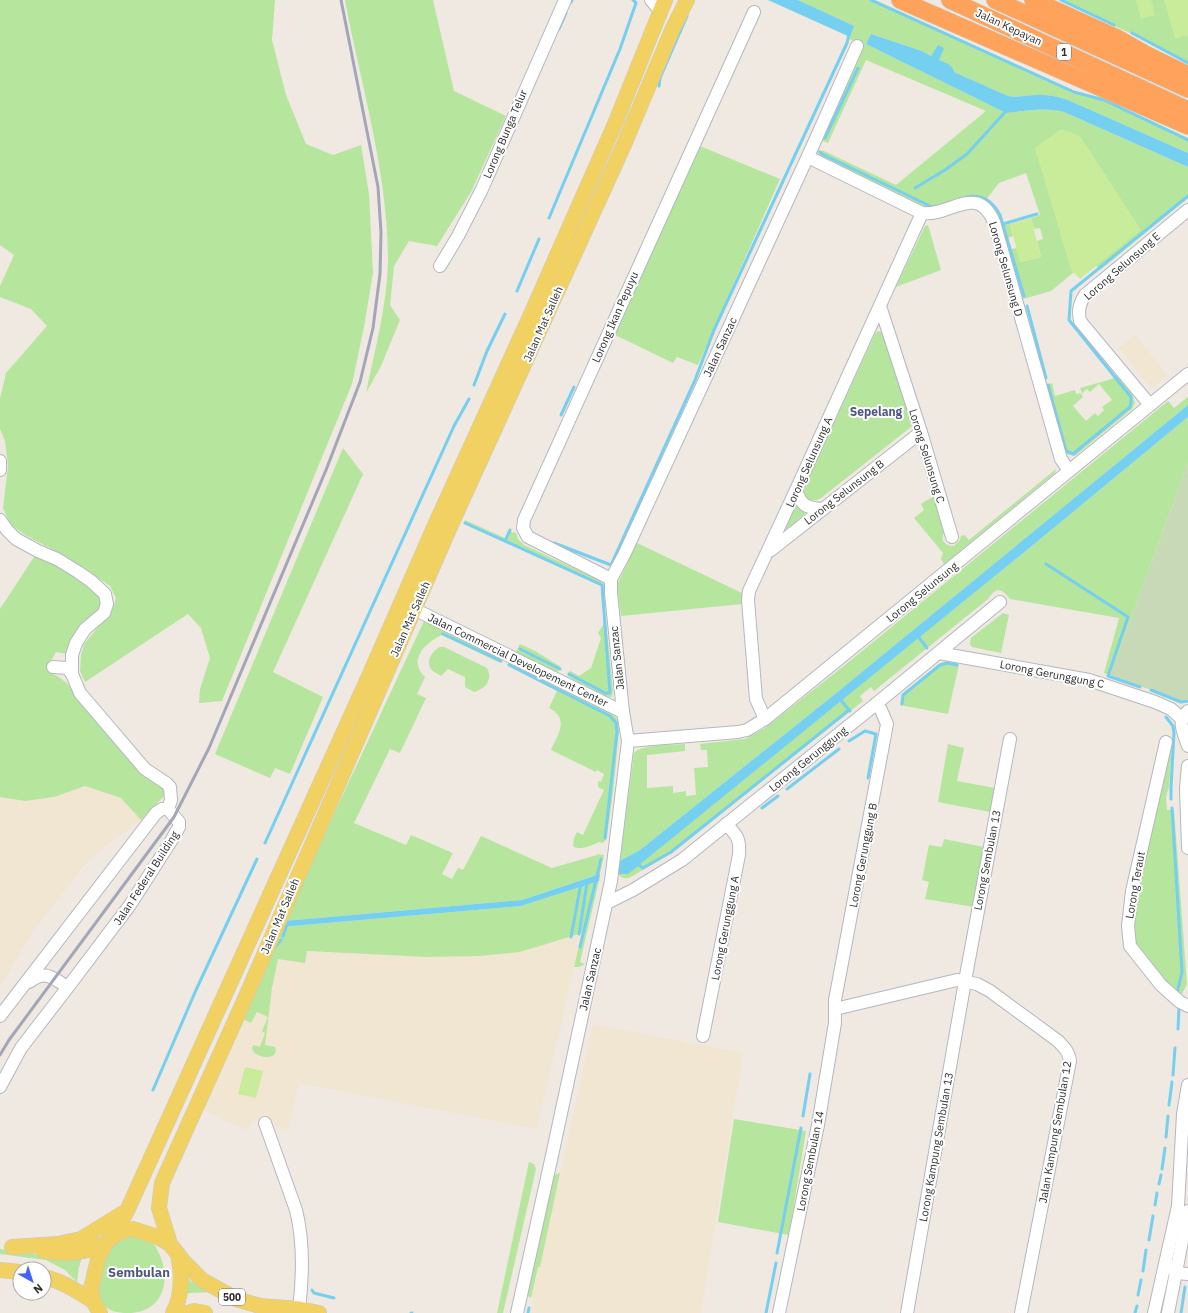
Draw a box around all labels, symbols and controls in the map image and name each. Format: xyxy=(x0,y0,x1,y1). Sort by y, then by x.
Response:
street label: Jalan Kepayan xyxy=(974,6,1044,48)
road number: 1 xyxy=(1057,44,1071,60)
street label: Lorong Bunga Telur xyxy=(480,87,530,181)
street label: Lorong Selunsung D xyxy=(986,220,1026,318)
street label: Lorong Selunsung E xyxy=(1081,229,1163,303)
street label: Lorong Ikan Pepuyu xyxy=(589,269,641,365)
street label: Jalan Mat Salleh xyxy=(520,284,566,364)
street label: Jalan Sanzac xyxy=(700,315,740,379)
district label: Sepelang xyxy=(850,404,903,419)
street label: Lorong Selunsung C xyxy=(906,407,948,505)
street label: Lorong Selunsung A xyxy=(783,415,835,509)
street label: Lorong Selunsung B xyxy=(801,456,887,528)
street label: Lorong Selunsung xyxy=(883,559,961,625)
street label: Jalan Mat Salleh xyxy=(387,579,433,659)
street label: Jalan Commercial Developement Center xyxy=(426,610,610,710)
street label: Jalan Sanzac xyxy=(607,625,627,691)
street label: Lorong Gerunggung C xyxy=(999,657,1105,691)
street label: Lorong Gerunggung xyxy=(766,723,850,795)
street label: Lorong Gerunggung B xyxy=(846,802,880,908)
street label: Lorong Sembulan 13 xyxy=(970,809,1004,911)
street label: Jalan Federal Building xyxy=(110,828,182,928)
street label: Lorong Teraut xyxy=(1122,850,1148,920)
street label: Lorong Gerunggung A xyxy=(708,875,742,981)
street label: Jalan Mat Salleh xyxy=(258,876,302,956)
street label: Jalan Sanzac xyxy=(576,946,604,1012)
street label: Jalan Kampung Sembulan 12 xyxy=(1036,1060,1074,1204)
street label: Lorong Kampung Sembulan 13 xyxy=(916,1071,956,1223)
street label: Lorong Sembulan 14 xyxy=(793,1109,827,1212)
north arrow xyxy=(12,1261,52,1301)
district label: Sembulan xyxy=(108,1264,170,1281)
text: N xyxy=(31,1281,46,1297)
road number: 500 xyxy=(219,1289,245,1305)

